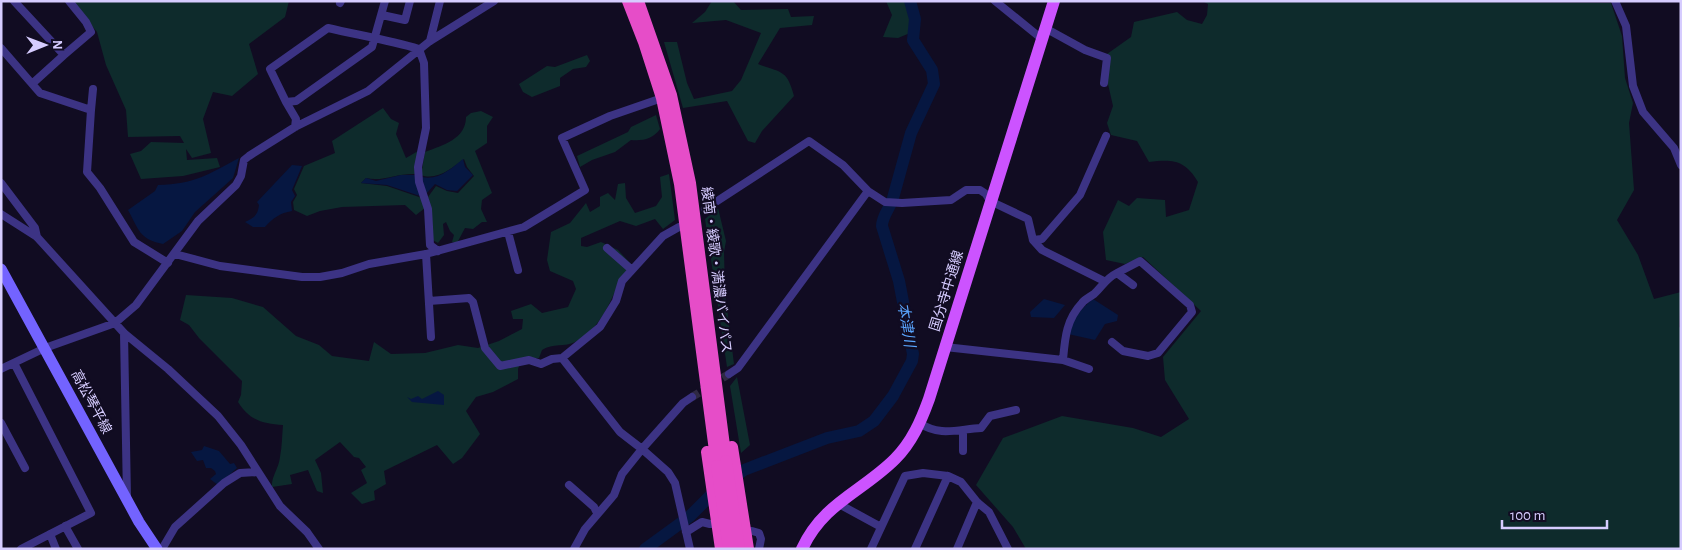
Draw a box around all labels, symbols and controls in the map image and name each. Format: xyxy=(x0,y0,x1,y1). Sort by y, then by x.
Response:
north arrow xyxy=(20,20,70,70)
text: N xyxy=(50,40,64,50)
street label: 綾南・綾歌・満濃バイパス xyxy=(699,186,734,354)
street label: 国分寺中通線 xyxy=(927,248,966,333)
water label: 本津川 xyxy=(895,301,918,350)
street label: 高松琴平線 xyxy=(68,367,114,436)
scale bar xyxy=(1502,498,1607,530)
text: 100 m xyxy=(1510,508,1545,523)

